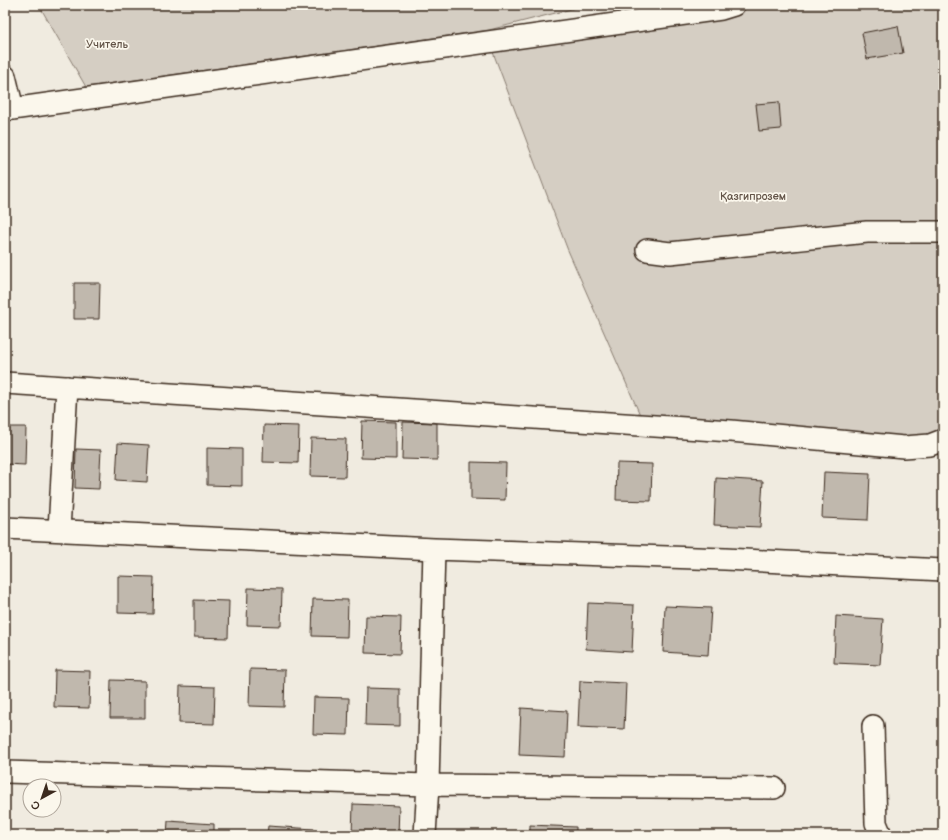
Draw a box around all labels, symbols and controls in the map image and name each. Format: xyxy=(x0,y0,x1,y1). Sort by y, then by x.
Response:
park label: Учитель xyxy=(86,38,129,51)
park label: Қазгипрозем xyxy=(720,190,786,203)
north arrow xyxy=(22,778,62,818)
text: С xyxy=(29,798,43,813)

